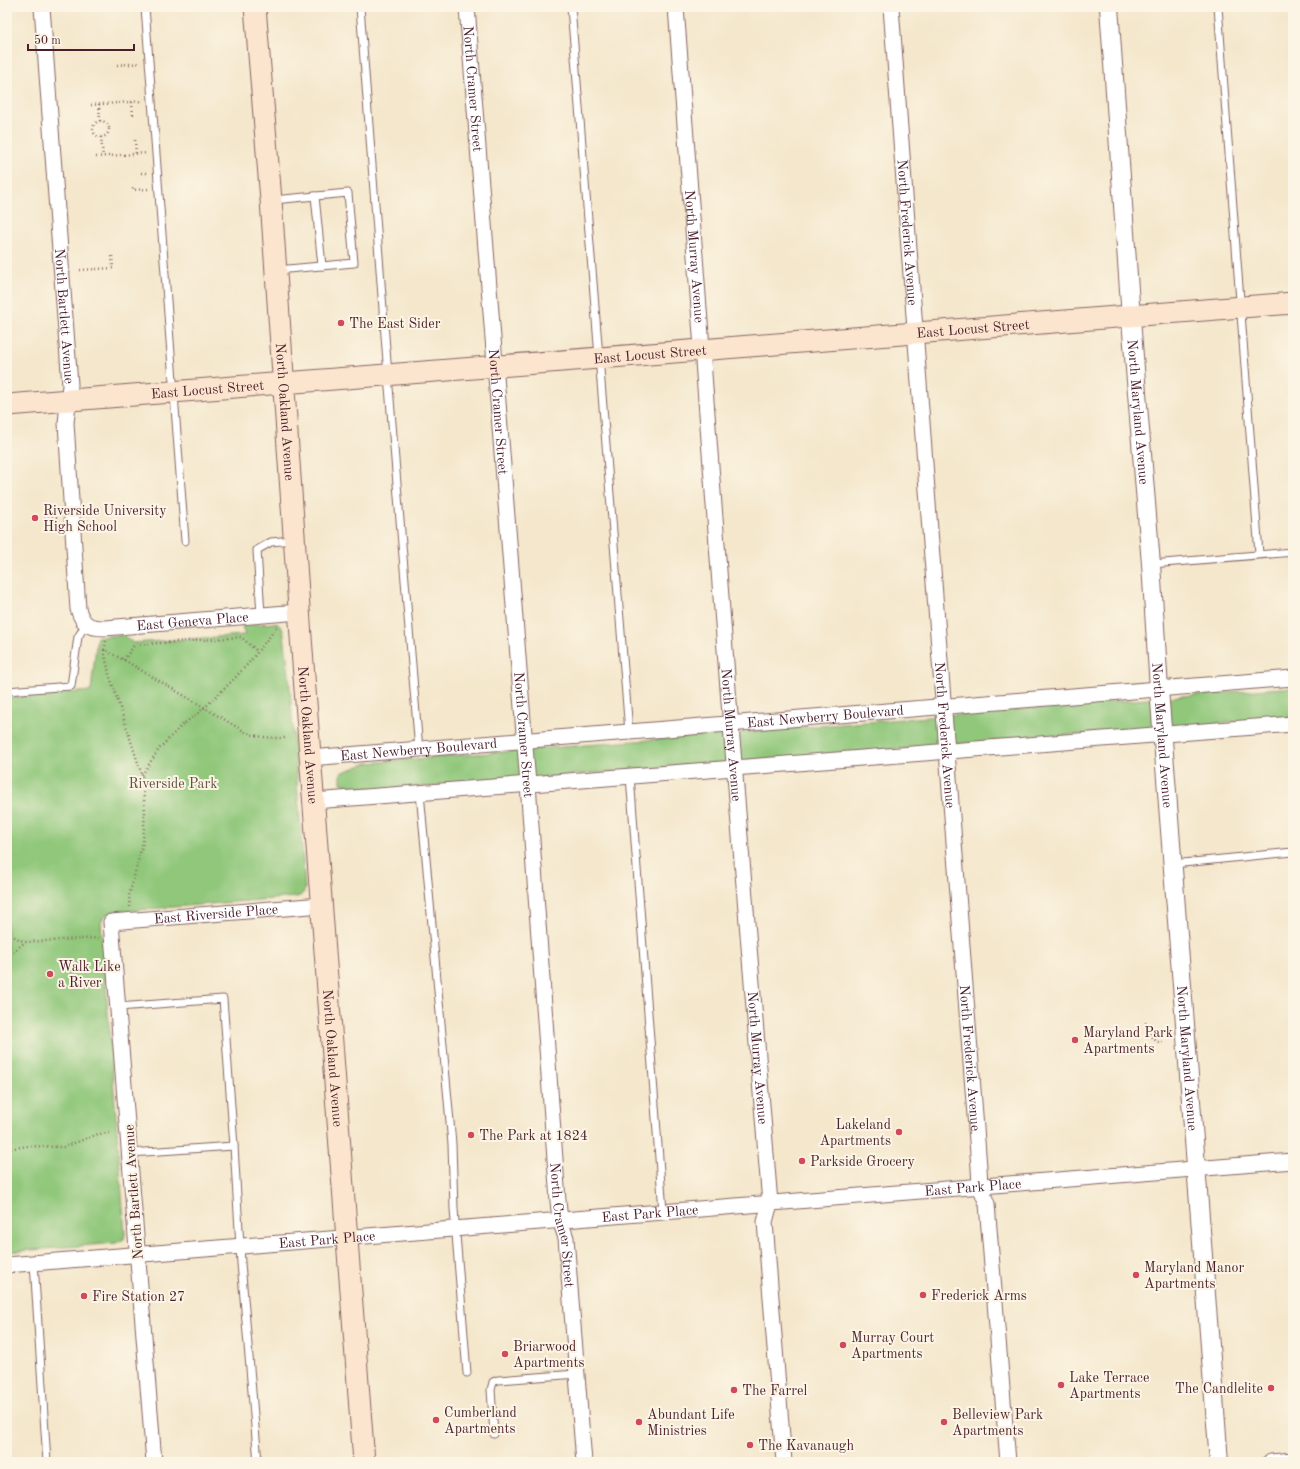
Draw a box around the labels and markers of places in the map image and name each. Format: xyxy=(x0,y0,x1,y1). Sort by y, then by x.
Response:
place label: The East Sider xyxy=(349,317,441,331)
marker: The East Sider xyxy=(336,318,346,328)
place label: Riverside University High School xyxy=(43,504,167,534)
marker: Riverside University High School xyxy=(30,513,40,523)
place label: Walk Like a River xyxy=(58,960,121,990)
marker: Walk Like a River xyxy=(45,969,55,979)
place label: Maryland Park Apartments xyxy=(1083,1026,1173,1056)
marker: Maryland Park Apartments xyxy=(1070,1035,1080,1045)
place label: Lakeland Apartments xyxy=(819,1118,891,1148)
marker: Lakeland Apartments xyxy=(894,1127,904,1137)
place label: The Park at 1824 xyxy=(479,1129,588,1143)
marker: The Park at 1824 xyxy=(466,1130,476,1140)
place label: Parkside Grocery xyxy=(810,1155,915,1169)
marker: Parkside Grocery xyxy=(797,1156,807,1166)
place label: Maryland Manor Apartments xyxy=(1144,1261,1244,1291)
marker: Maryland Manor Apartments xyxy=(1131,1270,1141,1280)
place label: Frederick Arms xyxy=(931,1289,1027,1303)
place label: Fire Station 27 xyxy=(92,1290,185,1304)
marker: Frederick Arms xyxy=(918,1290,928,1300)
marker: Fire Station 27 xyxy=(79,1291,89,1301)
place label: Murray Court Apartments xyxy=(851,1331,934,1361)
place label: Briarwood Apartments xyxy=(513,1340,585,1370)
marker: Murray Court Apartments xyxy=(838,1340,848,1350)
marker: Briarwood Apartments xyxy=(500,1349,510,1359)
place label: Lake Terrace Apartments xyxy=(1069,1371,1149,1401)
marker: Lake Terrace Apartments xyxy=(1056,1380,1066,1390)
place label: The Candlelite xyxy=(1175,1382,1263,1396)
marker: The Candlelite xyxy=(1266,1383,1276,1393)
place label: The Farrel xyxy=(742,1384,807,1398)
marker: The Farrel xyxy=(729,1385,739,1395)
place label: Cumberland Apartments xyxy=(444,1406,517,1436)
place label: Abundant Life Ministries xyxy=(647,1408,735,1438)
place label: Belleview Park Apartments xyxy=(952,1408,1043,1438)
marker: Cumberland Apartments xyxy=(431,1415,441,1425)
marker: Abundant Life Ministries xyxy=(634,1417,644,1427)
marker: Belleview Park Apartments xyxy=(939,1417,949,1427)
place label: The Kavanaugh xyxy=(758,1439,854,1453)
marker: The Kavanaugh xyxy=(745,1440,755,1450)

